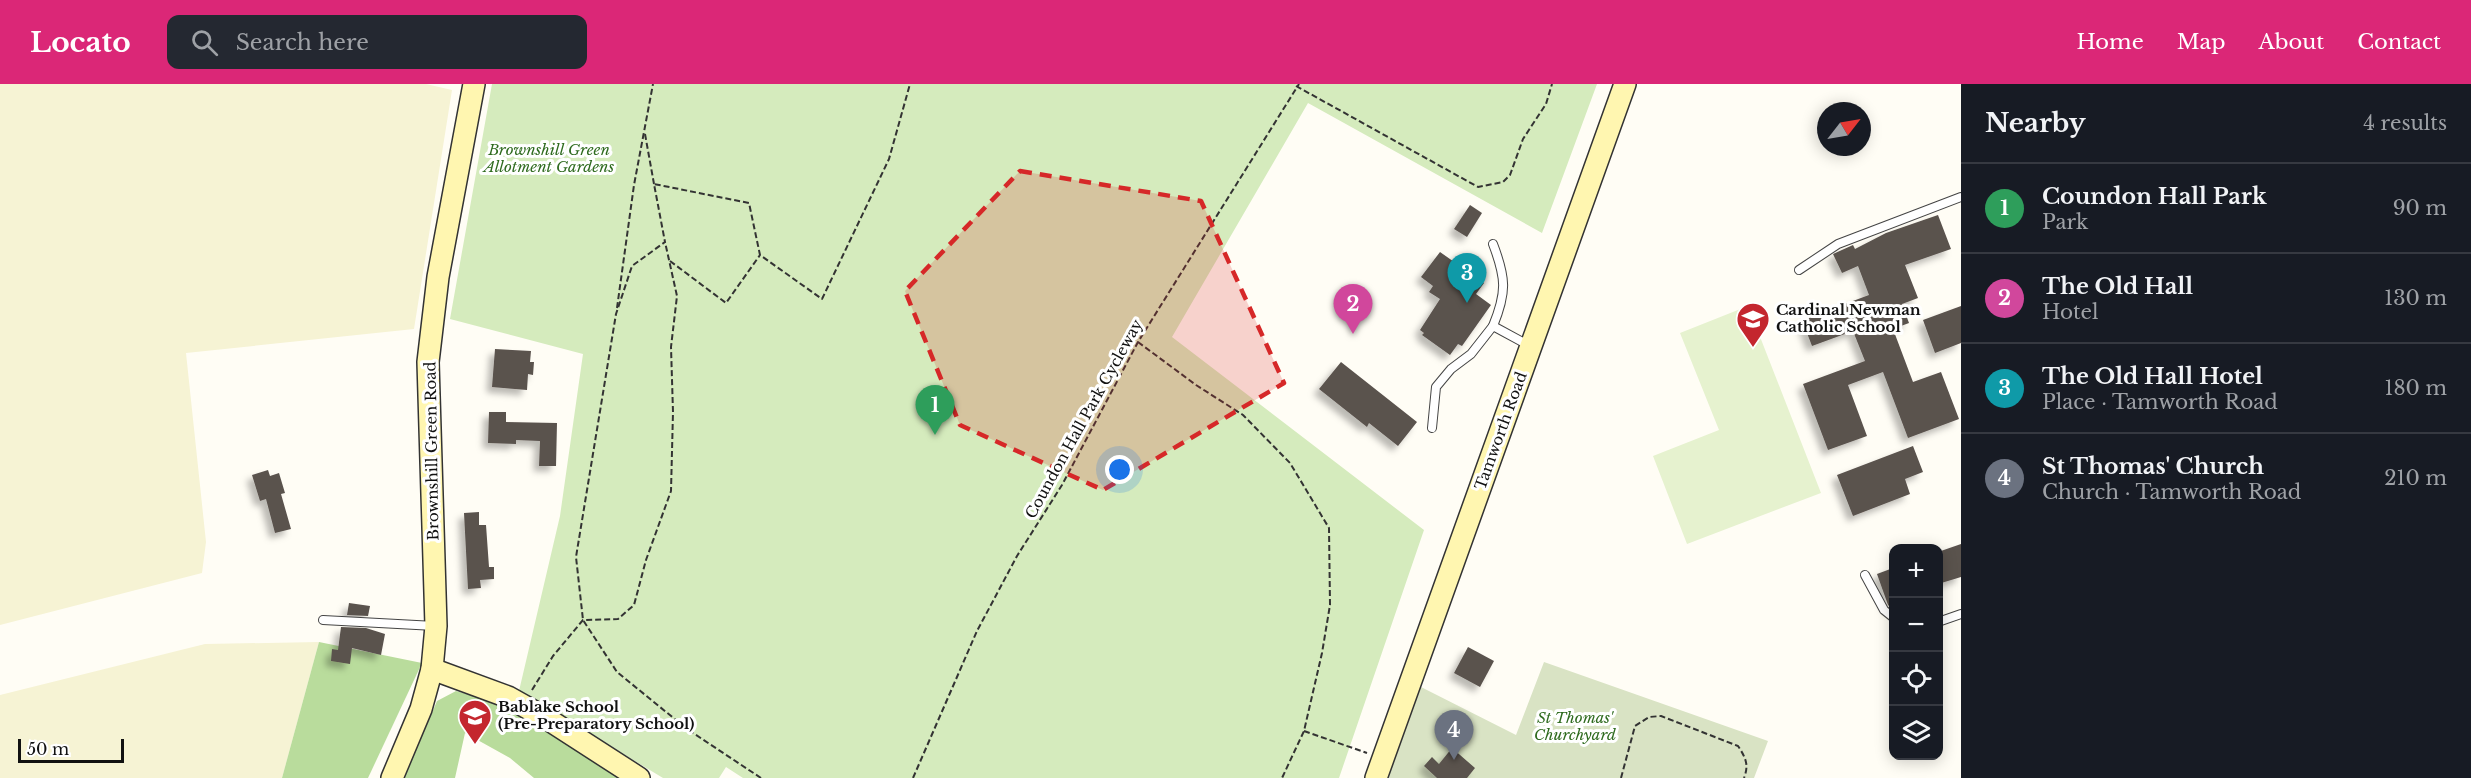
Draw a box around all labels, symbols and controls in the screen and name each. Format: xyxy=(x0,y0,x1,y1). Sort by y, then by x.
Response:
search box xyxy=(167,15,587,69)
text: Locato xyxy=(30,25,131,60)
icon: search xyxy=(188,26,221,59)
text: Search here xyxy=(236,29,369,56)
text: Home xyxy=(2077,29,2144,55)
text: Map xyxy=(2177,29,2225,55)
text: About xyxy=(2258,29,2324,55)
text: Contact xyxy=(2357,29,2441,55)
north arrow xyxy=(1817,102,1871,156)
text: Nearby xyxy=(1985,107,2086,139)
text: 4 results xyxy=(2363,111,2447,135)
park label: Brownshill Green Allotment Gardens xyxy=(482,140,614,176)
text: Coundon Hall Park xyxy=(2042,183,2267,210)
text: 1 xyxy=(2000,196,2009,220)
text: 90 m xyxy=(2393,196,2447,220)
text: Park xyxy=(2042,210,2088,234)
pin: 3 xyxy=(1448,254,1486,303)
text: The Old Hall xyxy=(2042,273,2193,300)
pin: 2 xyxy=(1334,284,1372,334)
text: 2 xyxy=(1998,286,2011,310)
text: 130 m xyxy=(2384,286,2447,310)
place label: Cardinal Newman Catholic School xyxy=(1776,300,1921,336)
text: Hotel xyxy=(2042,300,2099,324)
school or university icon: Cardinal Newman Catholic School xyxy=(1735,301,1771,348)
street label: Coundon Hall Park Cycleway xyxy=(1021,315,1147,522)
street label: Brownshill Green Road xyxy=(420,361,443,541)
text: The Old Hall Hotel xyxy=(2042,363,2263,390)
street label: Tamworth Road xyxy=(1470,369,1531,492)
text: 3 xyxy=(1998,376,2011,400)
text: 180 m xyxy=(2384,376,2447,400)
pin: 1 xyxy=(916,386,954,435)
text: Place · Tamworth Road xyxy=(2042,390,2278,414)
text: St Thomas' Church xyxy=(2042,453,2264,480)
your location xyxy=(1105,455,1134,484)
text: 4 xyxy=(1998,466,2011,490)
text: 210 m xyxy=(2384,466,2447,490)
text: Church · Tamworth Road xyxy=(2042,480,2301,504)
map controls xyxy=(1889,544,1943,760)
button: + xyxy=(1889,544,1943,598)
button: − xyxy=(1889,598,1943,652)
button: locate xyxy=(1889,652,1943,706)
place label: Bablake School (Pre-Preparatory School) xyxy=(498,697,695,733)
school or university icon: Bablake School (Pre-Preparatory School) xyxy=(457,698,493,745)
button: layers xyxy=(1889,706,1943,760)
park label: St Thomas' Churchyard xyxy=(1534,708,1616,744)
pin: 4 xyxy=(1434,710,1474,760)
scale bar xyxy=(18,736,124,764)
text: 50 m xyxy=(27,739,69,759)

